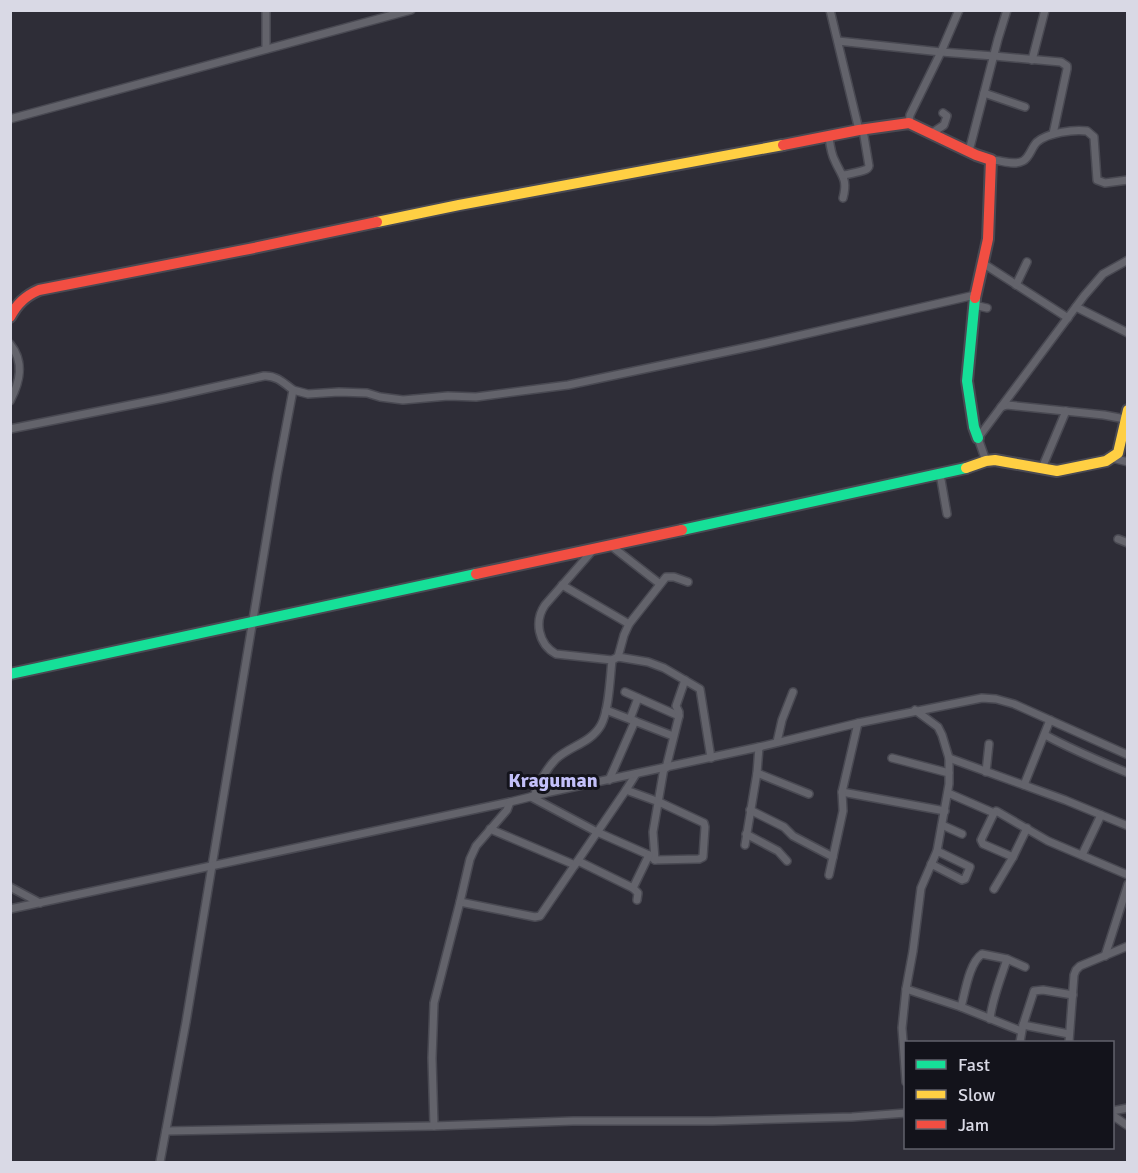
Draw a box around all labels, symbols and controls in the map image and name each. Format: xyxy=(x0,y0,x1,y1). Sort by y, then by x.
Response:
district label: Kraguman xyxy=(508,768,598,793)
legend xyxy=(904,1041,1114,1149)
text: Fast xyxy=(958,1054,990,1076)
text: Slow xyxy=(958,1084,995,1106)
text: Jam xyxy=(958,1114,989,1136)

